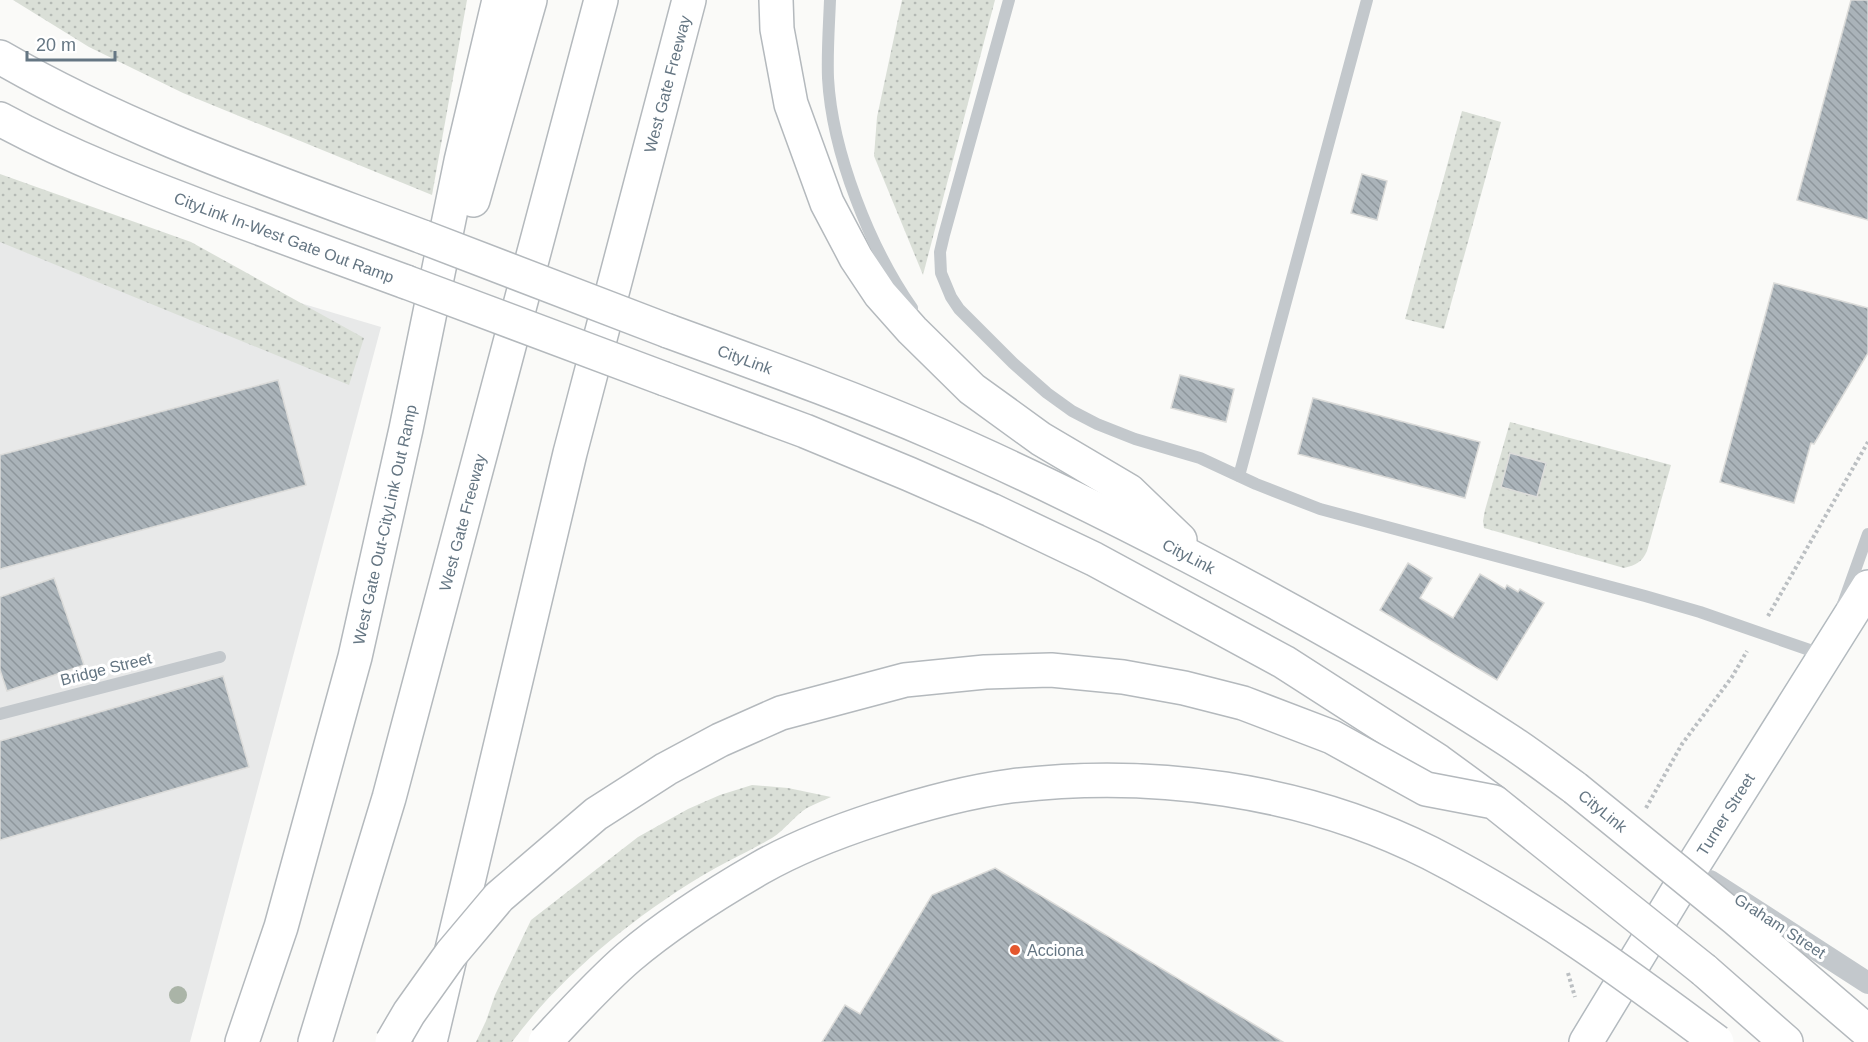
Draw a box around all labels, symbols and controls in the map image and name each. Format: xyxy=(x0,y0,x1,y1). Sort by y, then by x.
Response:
street label: West Gate Freeway xyxy=(641,13,693,154)
scale bar xyxy=(27,24,116,62)
text: 20 m xyxy=(36,35,76,55)
street label: CityLink In-West Gate Out Ramp xyxy=(172,189,396,285)
street label: CityLink xyxy=(715,341,776,377)
street label: West Gate Out-CityLink Out Ramp xyxy=(350,403,419,646)
street label: West Gate Freeway xyxy=(436,452,489,593)
street label: CityLink xyxy=(1160,535,1219,577)
street label: Bridge Street xyxy=(59,649,154,689)
street label: Turner Street xyxy=(1693,770,1758,858)
street label: CityLink xyxy=(1575,786,1631,836)
street label: Graham Street xyxy=(1731,890,1829,962)
place label: Acciona xyxy=(1027,942,1084,959)
marker: Acciona xyxy=(1008,943,1022,957)

